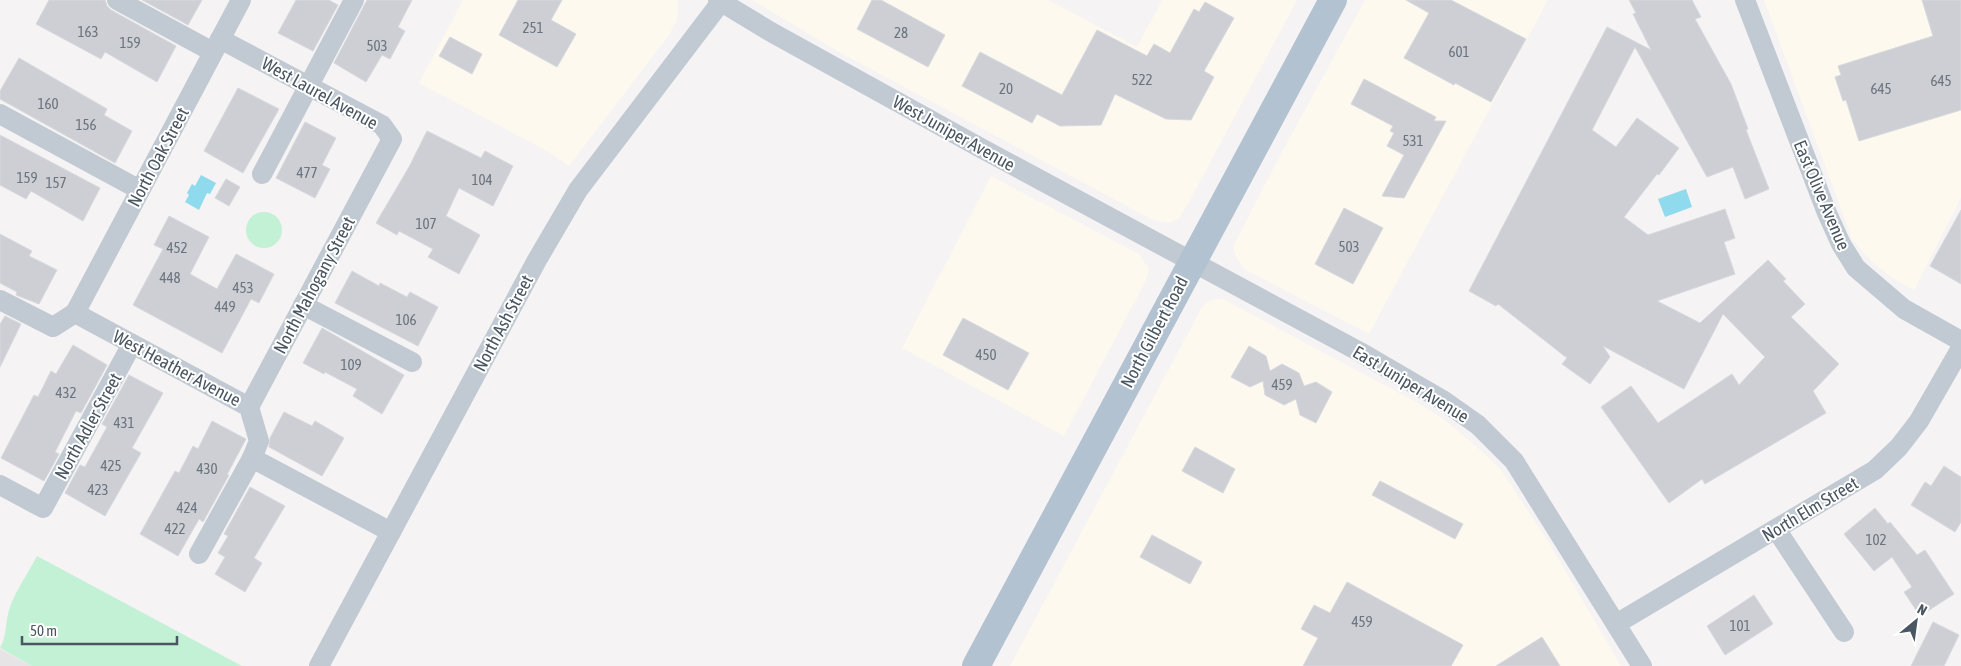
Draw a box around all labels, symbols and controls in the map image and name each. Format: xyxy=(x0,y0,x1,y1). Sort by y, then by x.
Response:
house number: 251 xyxy=(522,19,544,36)
house number: 163 xyxy=(77,23,99,40)
house number: 28 xyxy=(894,24,908,41)
house number: 159 xyxy=(119,34,141,51)
house number: 503 xyxy=(366,37,388,54)
house number: 601 xyxy=(1448,43,1470,60)
street label: West Laurel Avenue xyxy=(258,52,382,134)
house number: 522 xyxy=(1131,71,1153,88)
house number: 645 xyxy=(1930,72,1952,89)
house number: 20 xyxy=(999,80,1013,97)
house number: 645 xyxy=(1870,80,1892,97)
street label: West Juniper Avenue xyxy=(889,91,1019,175)
house number: 160 xyxy=(37,95,59,112)
street label: North Oak Street xyxy=(123,104,193,210)
house number: 156 xyxy=(75,116,97,133)
house number: 531 xyxy=(1402,132,1424,149)
street label: East Olive Avenue xyxy=(1789,137,1855,253)
house number: 477 xyxy=(296,164,318,181)
house number: 159 xyxy=(16,169,38,186)
house number: 104 xyxy=(471,171,493,188)
house number: 157 xyxy=(45,174,67,191)
street label: North Mahogany Street xyxy=(269,213,359,357)
house number: 107 xyxy=(415,215,437,232)
house number: 503 xyxy=(1338,238,1360,255)
house number: 452 xyxy=(166,239,188,256)
house number: 448 xyxy=(159,269,181,286)
street label: North Ash Street xyxy=(469,271,537,375)
street label: North Gilbert Road xyxy=(1116,273,1192,391)
house number: 453 xyxy=(232,279,254,296)
house number: 449 xyxy=(214,298,236,315)
house number: 106 xyxy=(395,311,417,328)
street label: West Heather Avenue xyxy=(110,326,244,410)
street label: East Juniper Avenue xyxy=(1349,341,1473,427)
house number: 450 xyxy=(975,346,997,363)
house number: 109 xyxy=(340,356,362,373)
street label: North Adler Street xyxy=(50,369,126,483)
house number: 459 xyxy=(1271,376,1293,393)
house number: 432 xyxy=(55,384,77,401)
house number: 431 xyxy=(113,414,135,431)
house number: 425 xyxy=(100,457,122,474)
house number: 430 xyxy=(196,460,218,477)
street label: North Elm Street xyxy=(1758,472,1862,546)
house number: 423 xyxy=(87,481,109,498)
house number: 424 xyxy=(176,499,198,516)
house number: 422 xyxy=(164,520,186,537)
house number: 102 xyxy=(1865,531,1887,548)
north arrow xyxy=(1891,596,1941,646)
text: N xyxy=(1915,601,1930,619)
house number: 459 xyxy=(1351,613,1373,630)
scale bar xyxy=(22,614,178,646)
house number: 101 xyxy=(1729,617,1751,634)
text: 50 m xyxy=(30,622,57,639)

